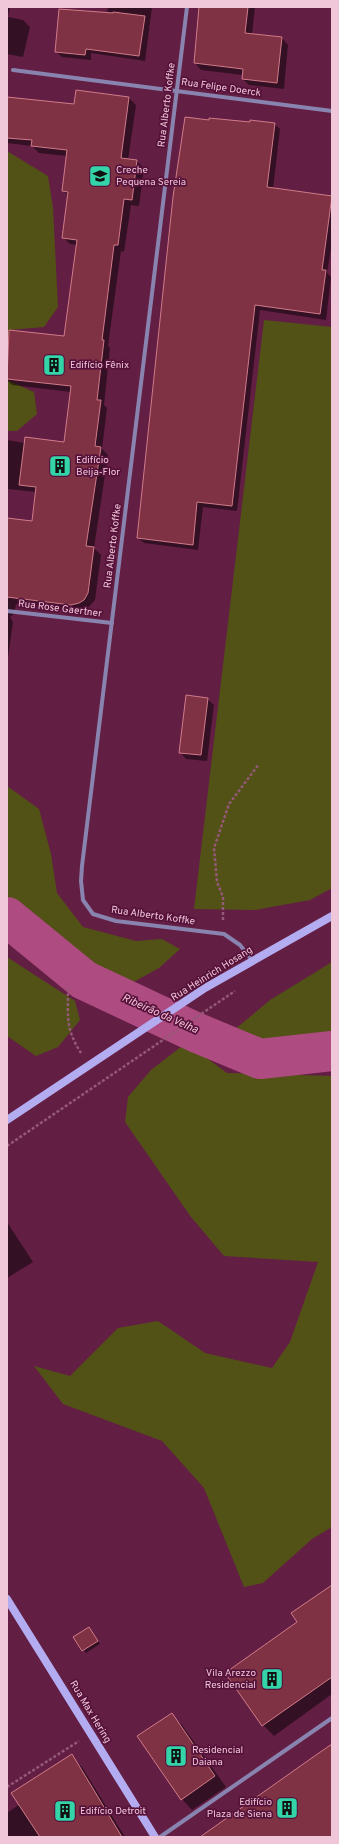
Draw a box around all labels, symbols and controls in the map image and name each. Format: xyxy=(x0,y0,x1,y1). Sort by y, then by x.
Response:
street label: Rua Alberto Koffke xyxy=(155,62,179,148)
street label: Rua Felipe Doerck xyxy=(180,76,262,100)
school or university icon: Creche Pequena Sereia xyxy=(87,163,113,189)
place label: Creche Pequena Sereia xyxy=(116,164,186,189)
building icon: Edifício Fênix xyxy=(41,352,67,378)
place label: Edifício Fênix xyxy=(70,359,129,372)
building icon: Edifício Beija-Flor xyxy=(47,453,73,479)
place label: Edifício Beija-Flor xyxy=(76,454,120,479)
street label: Rua Alberto Koffke xyxy=(101,503,125,589)
street label: Rua Rose Gaertner xyxy=(17,597,103,621)
street label: Rua Alberto Koffke xyxy=(110,904,196,928)
street label: Rua Heinrich Hosang xyxy=(169,944,255,1004)
water label: Ribeirão da Velha xyxy=(120,991,201,1037)
building icon: Vila Arezzo Residencial xyxy=(259,1666,285,1692)
place label: Vila Arezzo Residencial xyxy=(205,1667,256,1692)
street label: Rua Max Hering xyxy=(66,1678,114,1746)
building icon: Residencial Daiana xyxy=(163,1743,189,1769)
place label: Residencial Daiana xyxy=(192,1744,243,1769)
building icon: Edifício Plaza de Siena xyxy=(274,1795,300,1821)
place label: Edifício Plaza de Siena xyxy=(207,1796,272,1821)
building icon: Edifício Detroit xyxy=(52,1798,78,1824)
place label: Edifício Detroit xyxy=(80,1805,146,1818)

